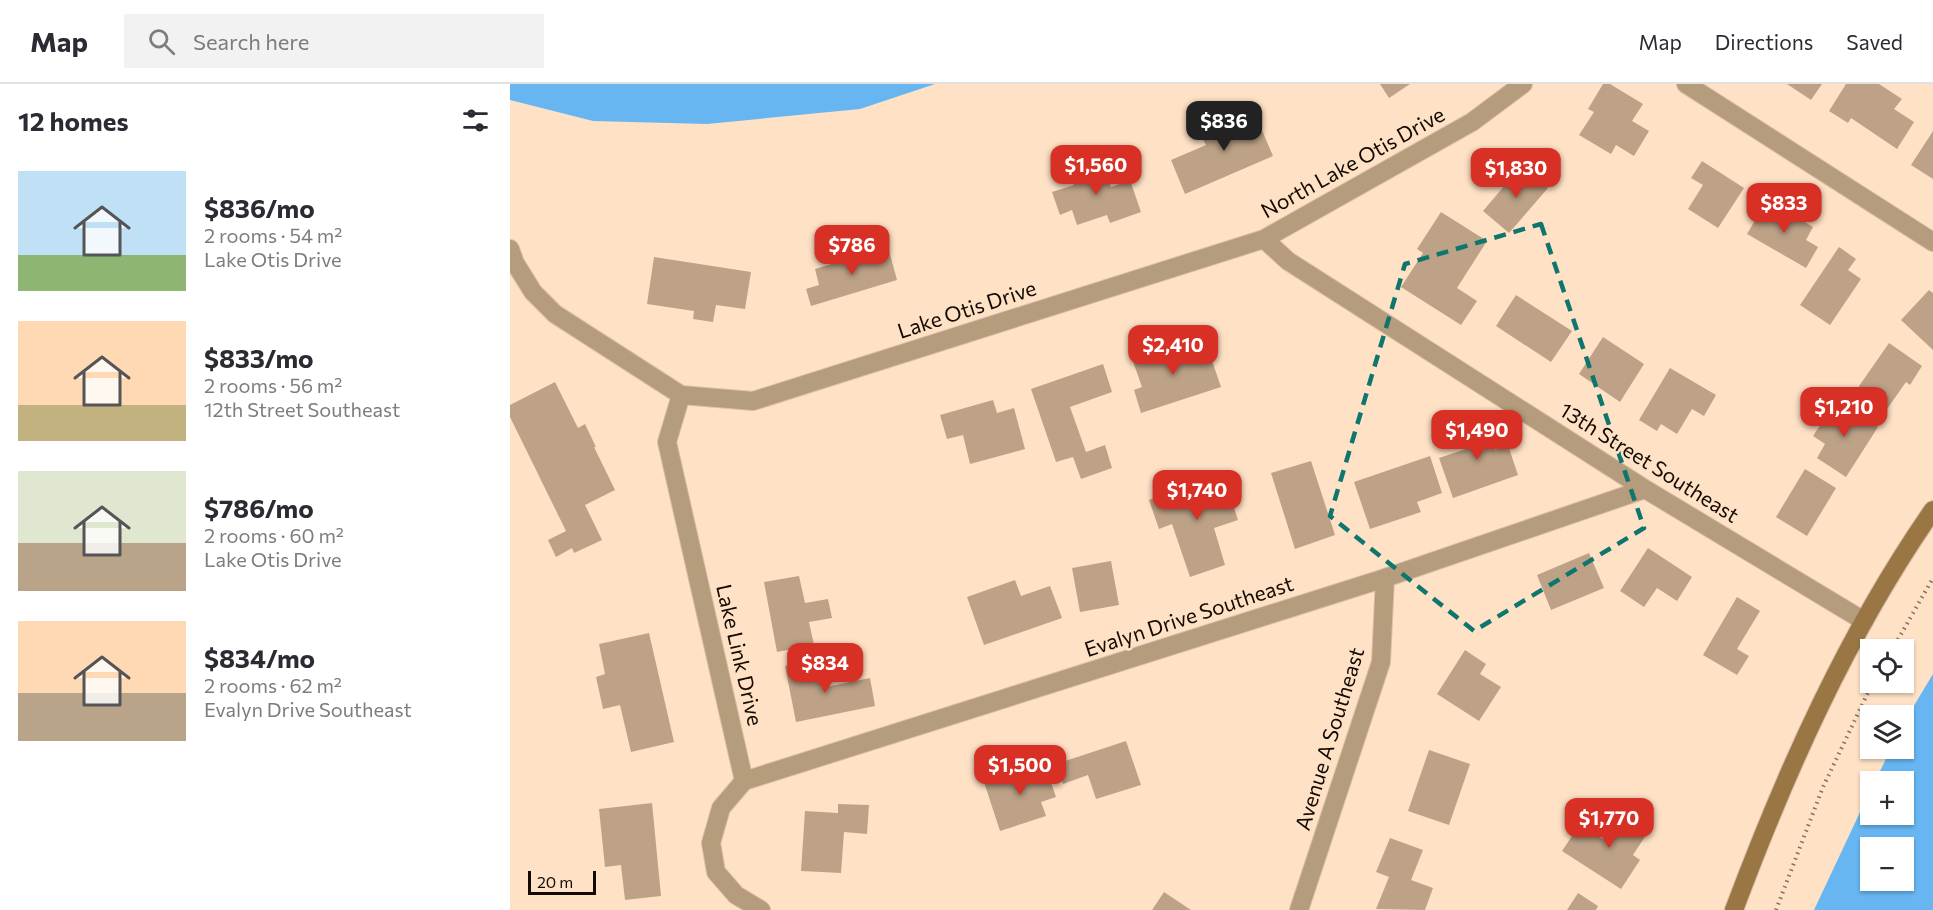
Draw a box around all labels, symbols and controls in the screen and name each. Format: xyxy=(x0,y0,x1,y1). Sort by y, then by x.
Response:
search box xyxy=(124,14,544,68)
text: Map xyxy=(30,24,88,58)
icon: search xyxy=(145,25,178,58)
text: Search here xyxy=(193,28,309,55)
text: Map xyxy=(1639,29,1682,54)
text: Directions xyxy=(1715,29,1813,54)
text: Saved xyxy=(1846,29,1903,54)
pin: $836 xyxy=(1188,101,1260,152)
street label: North Lake Otis Drive xyxy=(1256,101,1448,223)
icon: filters xyxy=(459,104,492,137)
text: 12 homes xyxy=(18,105,129,136)
text: $836 xyxy=(1200,108,1248,132)
pin: $1,560 xyxy=(1047,145,1145,196)
pin: $1,830 xyxy=(1467,148,1565,199)
text: $1,560 xyxy=(1065,152,1127,176)
text: $1,830 xyxy=(1485,155,1547,179)
pin: $833 xyxy=(1748,183,1820,234)
text: $833 xyxy=(1761,190,1807,214)
text: $836/mo xyxy=(204,192,315,223)
icon: home xyxy=(66,195,138,267)
text: 2 rooms · 54 m² xyxy=(204,223,342,247)
pin: $786 xyxy=(816,225,888,276)
text: $786 xyxy=(828,232,876,256)
text: Lake Otis Drive xyxy=(204,247,342,271)
street label: Lake Otis Drive xyxy=(894,274,1039,343)
pin: $2,410 xyxy=(1124,325,1222,376)
text: $2,410 xyxy=(1142,332,1204,356)
text: $833/mo xyxy=(204,342,314,373)
icon: home xyxy=(66,345,138,417)
text: 2 rooms · 56 m² xyxy=(204,373,342,397)
pin: $1,210 xyxy=(1795,387,1893,438)
text: $1,210 xyxy=(1814,394,1874,418)
street label: 13th Street Southeast xyxy=(1556,396,1744,527)
text: 12th Street Southeast xyxy=(204,397,400,421)
pin: $1,490 xyxy=(1428,410,1526,461)
text: $1,490 xyxy=(1445,417,1509,441)
pin: $1,740 xyxy=(1148,470,1246,521)
text: $1,740 xyxy=(1167,477,1227,501)
text: $786/mo xyxy=(204,492,314,523)
icon: home xyxy=(66,495,138,567)
text: 2 rooms · 60 m² xyxy=(204,523,344,547)
text: Lake Otis Drive xyxy=(204,547,342,571)
street label: Evalyn Drive Southeast xyxy=(1081,570,1296,661)
street label: Lake Link Drive xyxy=(712,581,769,728)
map controls xyxy=(1860,639,1914,891)
button: locate xyxy=(1860,639,1914,693)
text: $834/mo xyxy=(204,642,315,673)
pin: $834 xyxy=(789,643,861,694)
street label: Avenue A Southeast xyxy=(1289,644,1368,833)
icon: home xyxy=(66,645,138,717)
text: $834 xyxy=(801,650,849,674)
text: 2 rooms · 62 m² xyxy=(204,673,342,697)
text: Evalyn Drive Southeast xyxy=(204,697,412,721)
button: layers xyxy=(1860,705,1914,759)
pin: $1,500 xyxy=(971,745,1069,796)
text: $1,500 xyxy=(988,752,1052,776)
button: + xyxy=(1860,771,1914,825)
pin: $1,770 xyxy=(1560,798,1658,849)
text: $1,770 xyxy=(1579,805,1639,829)
button: − xyxy=(1860,837,1914,891)
scale bar xyxy=(528,868,596,896)
text: 20 m xyxy=(537,872,573,891)

